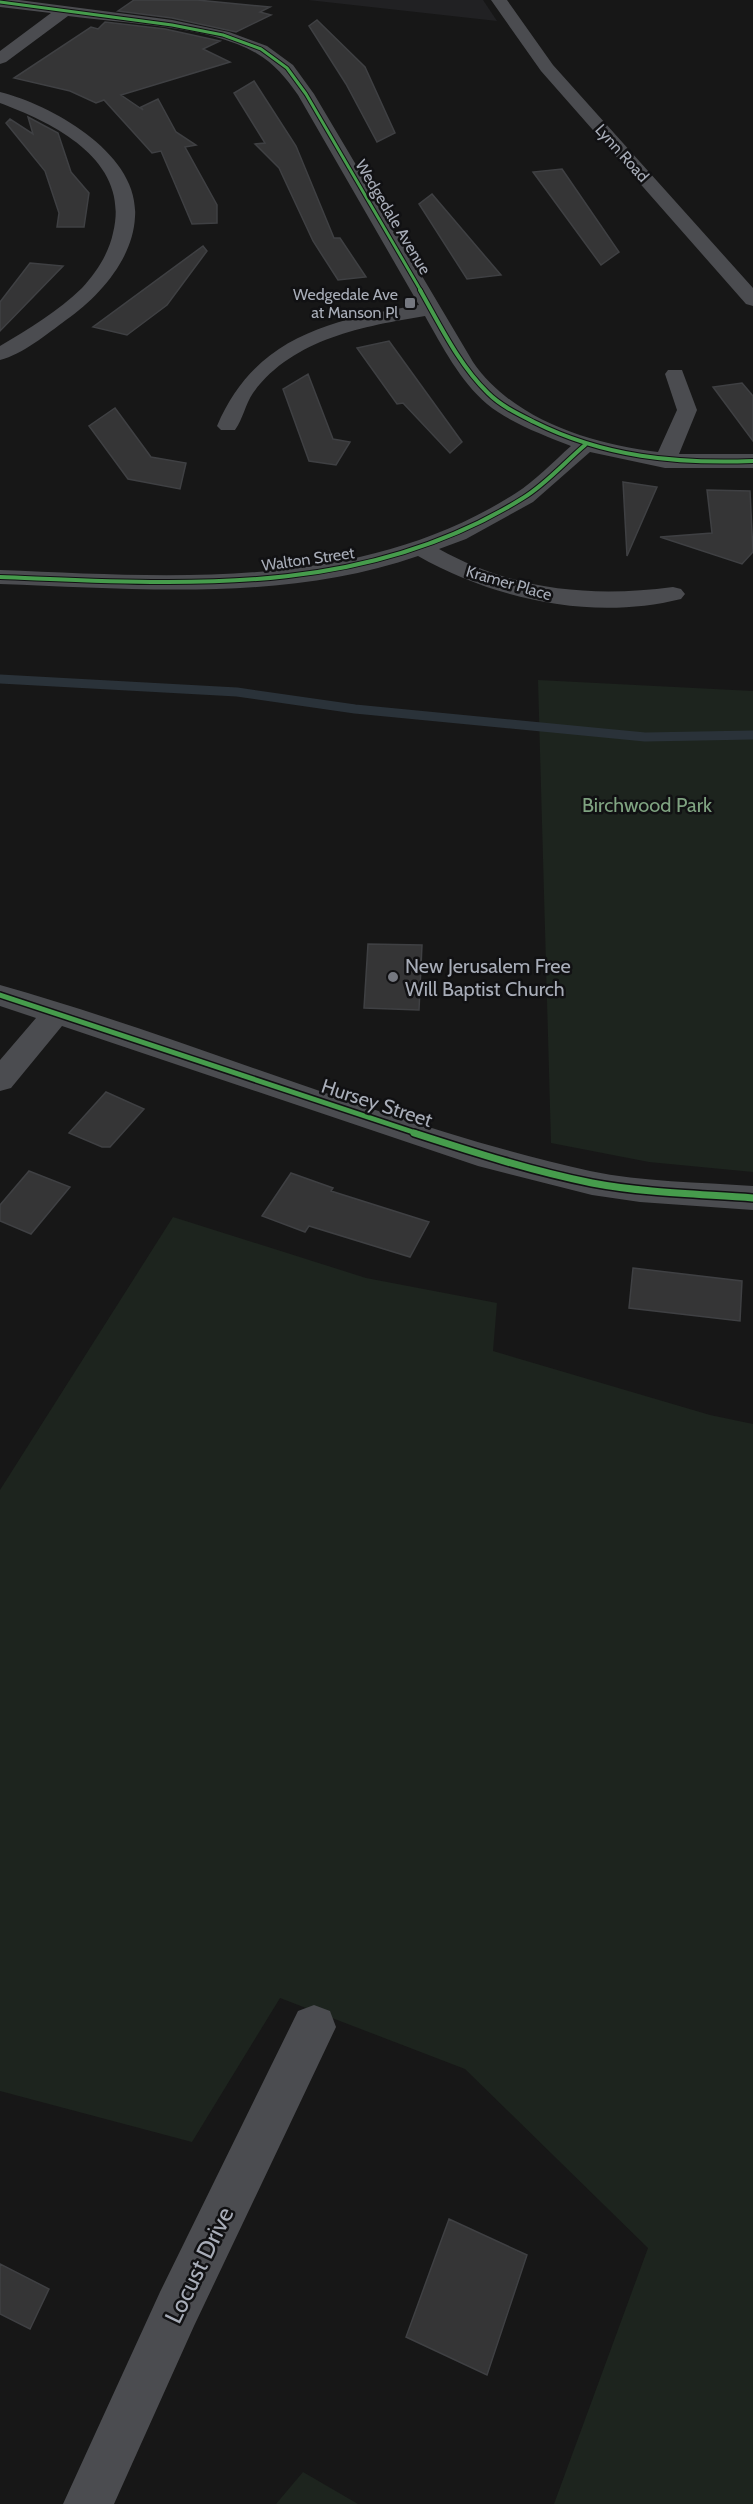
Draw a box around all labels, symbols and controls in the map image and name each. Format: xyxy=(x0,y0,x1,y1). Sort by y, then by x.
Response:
street label: Lynn Road xyxy=(591,120,653,186)
street label: Wedgedale Avenue xyxy=(351,156,435,278)
place label: Wedgedale Ave at Manson Pl xyxy=(293,285,398,322)
marker: Wedgedale Ave at Manson Pl xyxy=(403,296,417,310)
street label: Walton Street xyxy=(260,543,356,575)
street label: Kramer Place xyxy=(464,562,554,604)
park label: Birchwood Park xyxy=(582,793,712,817)
place label: New Jerusalem Free Will Baptist Church xyxy=(405,954,571,1001)
marker: New Jerusalem Free Will Baptist Church xyxy=(386,970,400,984)
street label: Hursey Street xyxy=(319,1074,436,1132)
street label: Locust Drive xyxy=(158,2202,240,2328)

